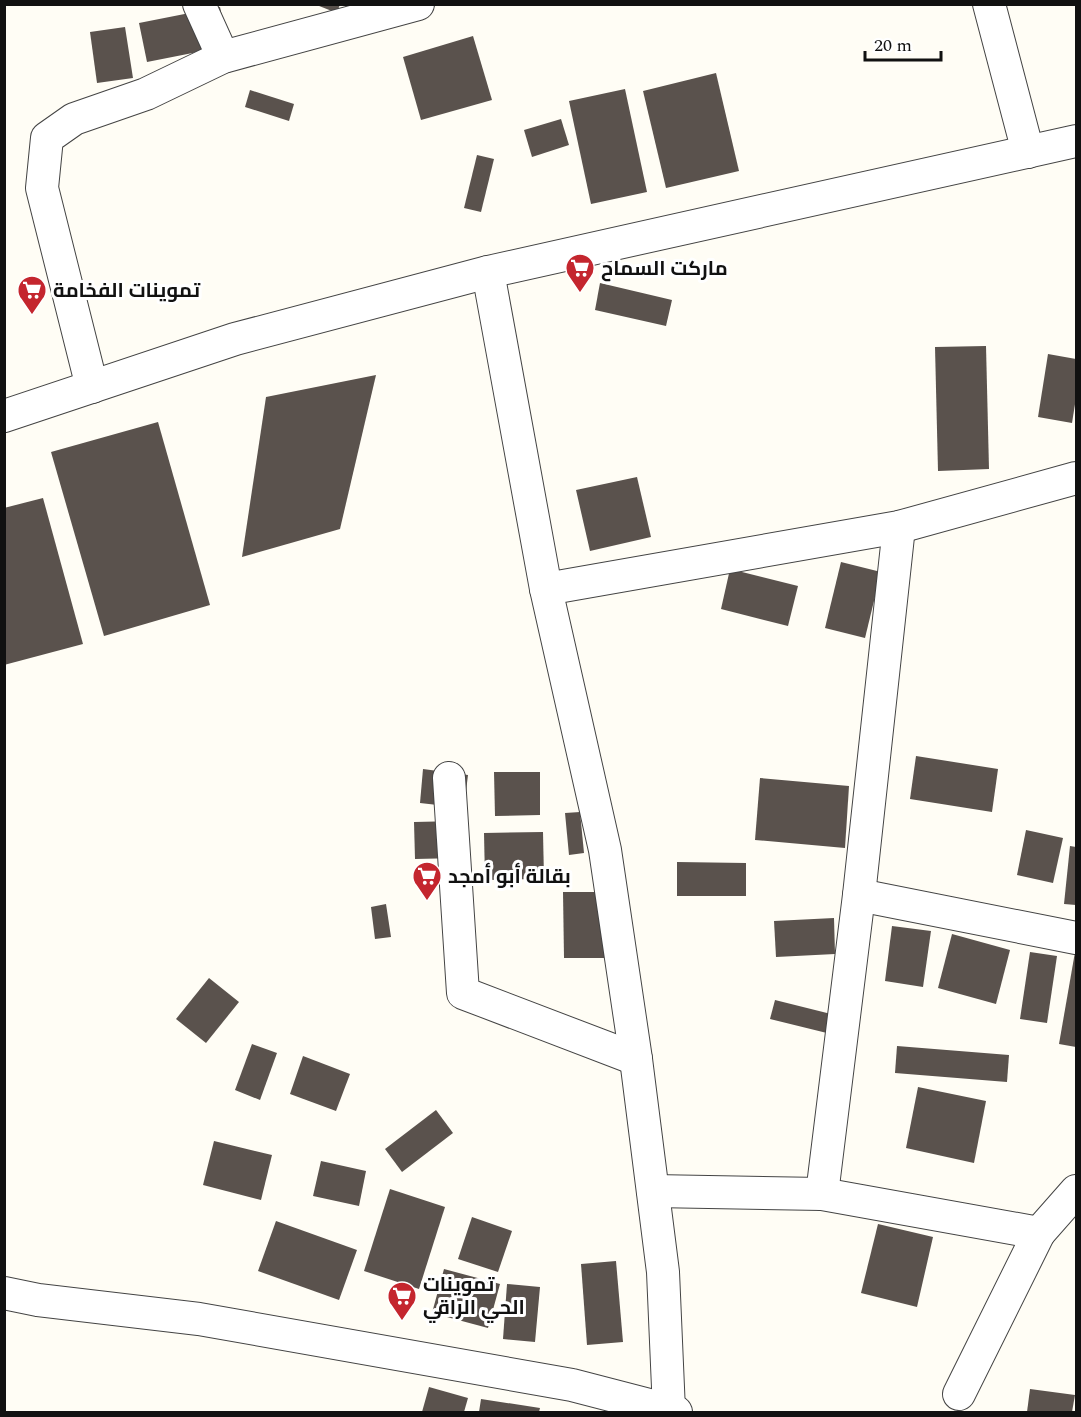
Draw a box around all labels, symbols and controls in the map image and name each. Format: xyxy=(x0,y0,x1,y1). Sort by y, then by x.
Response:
scale bar xyxy=(865,24,942,62)
text: 20 m xyxy=(874,32,912,59)
supermarket icon: ماركت السماح xyxy=(564,252,596,294)
place label: ماركت السماح xyxy=(601,254,728,284)
supermarket icon: تموينات الفخامة xyxy=(16,274,48,316)
place label: تموينات الفخامة xyxy=(53,276,201,306)
supermarket icon: بقالة أبو أمجد xyxy=(411,860,443,902)
place label: بقالة أبو أمجد xyxy=(448,862,571,892)
place label: تموينات الحي الراقي xyxy=(423,1270,525,1323)
supermarket icon: تموينات الحي الراقي xyxy=(386,1280,418,1322)

